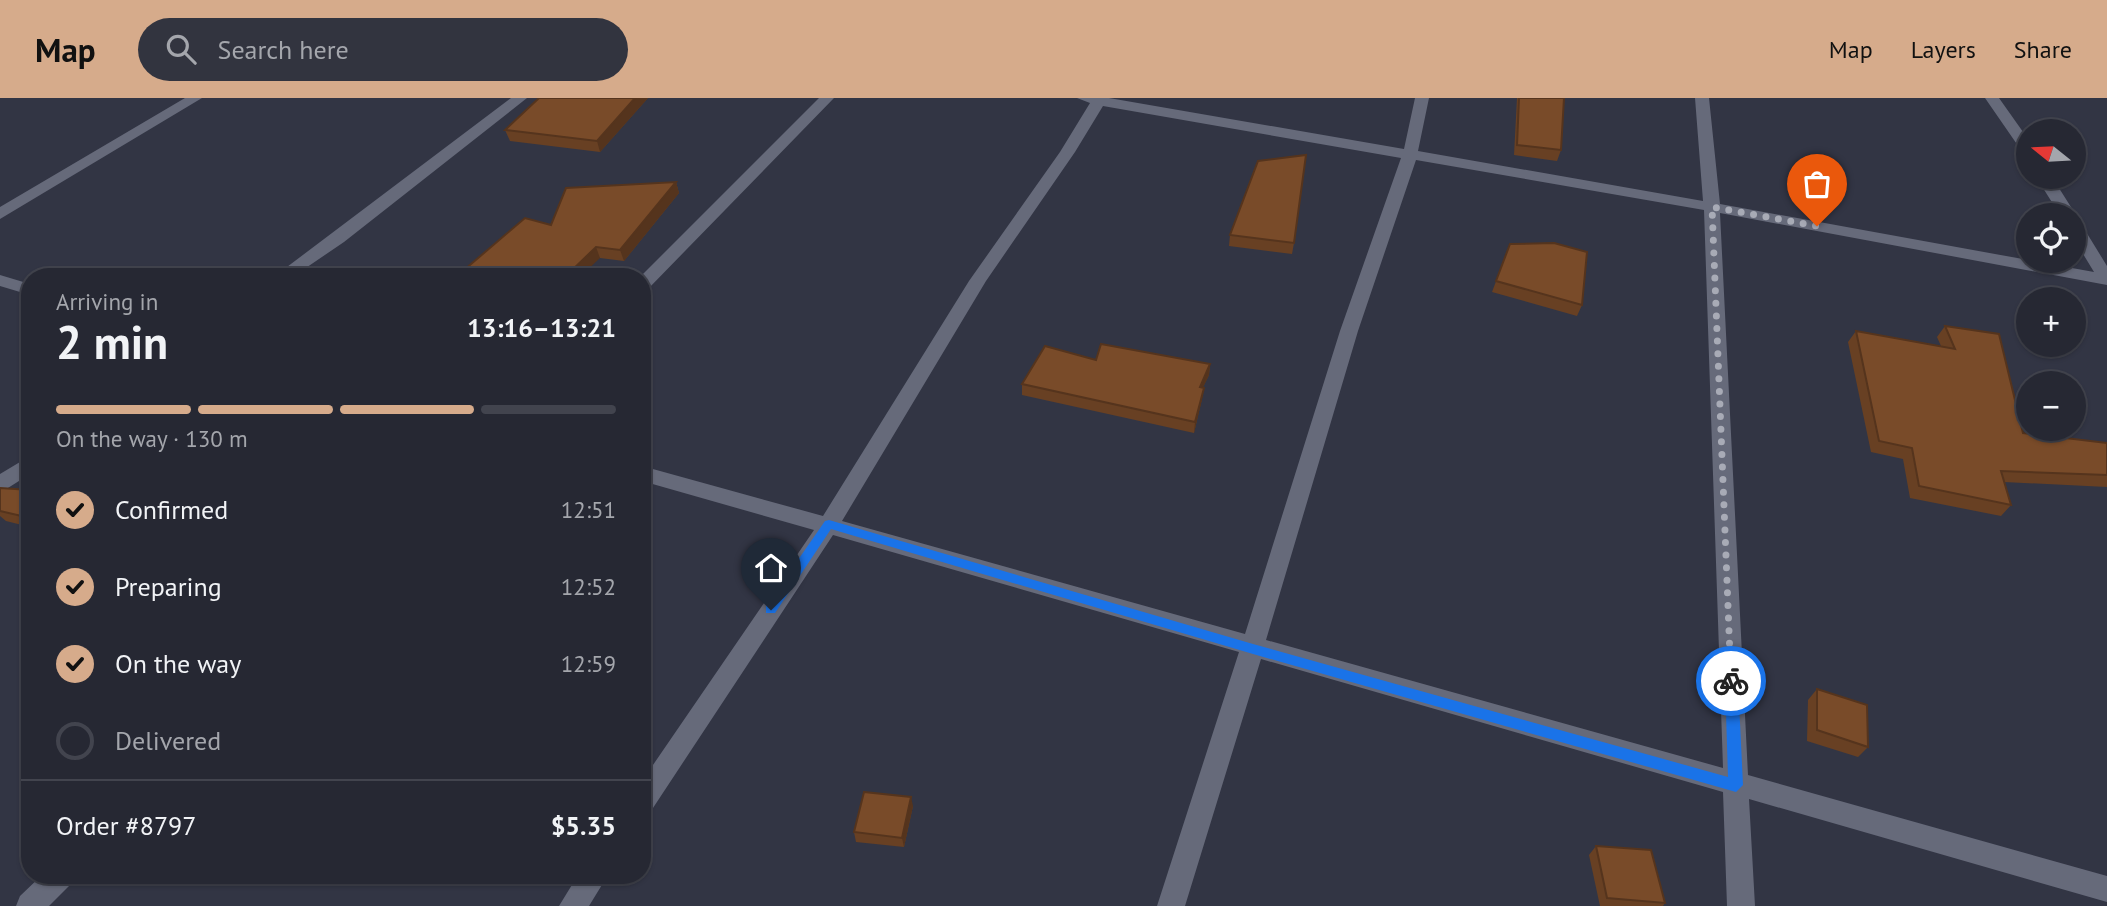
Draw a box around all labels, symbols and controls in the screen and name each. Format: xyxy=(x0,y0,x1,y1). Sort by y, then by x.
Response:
search box xyxy=(138,18,628,81)
text: Map xyxy=(35,28,96,71)
icon: search xyxy=(162,30,200,68)
text: Search here xyxy=(218,33,349,66)
text: Map xyxy=(1829,34,1873,65)
text: Layers xyxy=(1911,34,1976,65)
text: Share xyxy=(2014,34,2072,65)
north arrow xyxy=(2016,119,2086,189)
map controls xyxy=(2016,119,2086,441)
pin xyxy=(1787,154,1847,226)
icon: bag xyxy=(1798,165,1836,203)
button: locate xyxy=(2016,203,2086,273)
text: Arriving in xyxy=(56,287,158,316)
button: + xyxy=(2016,287,2086,357)
text: 13:16–13:21 xyxy=(467,311,616,344)
text: 2 min xyxy=(56,312,168,372)
button: − xyxy=(2016,371,2086,441)
text: On the way · 130 m xyxy=(56,424,248,453)
icon: check xyxy=(56,491,94,529)
text: Confirmed xyxy=(115,493,228,526)
text: 12:51 xyxy=(561,495,616,524)
pin xyxy=(741,538,801,610)
icon: home xyxy=(752,549,790,587)
icon: check xyxy=(56,568,94,606)
text: Preparing xyxy=(115,570,222,603)
text: 12:52 xyxy=(561,572,616,601)
icon: check xyxy=(56,645,94,683)
courier xyxy=(1696,646,1766,716)
text: On the way xyxy=(115,647,241,680)
text: 12:59 xyxy=(561,649,616,678)
icon: bike xyxy=(1712,662,1750,700)
text: Delivered xyxy=(115,724,221,757)
text: Order #8797 xyxy=(56,809,196,842)
text: $5.35 xyxy=(551,809,616,842)

